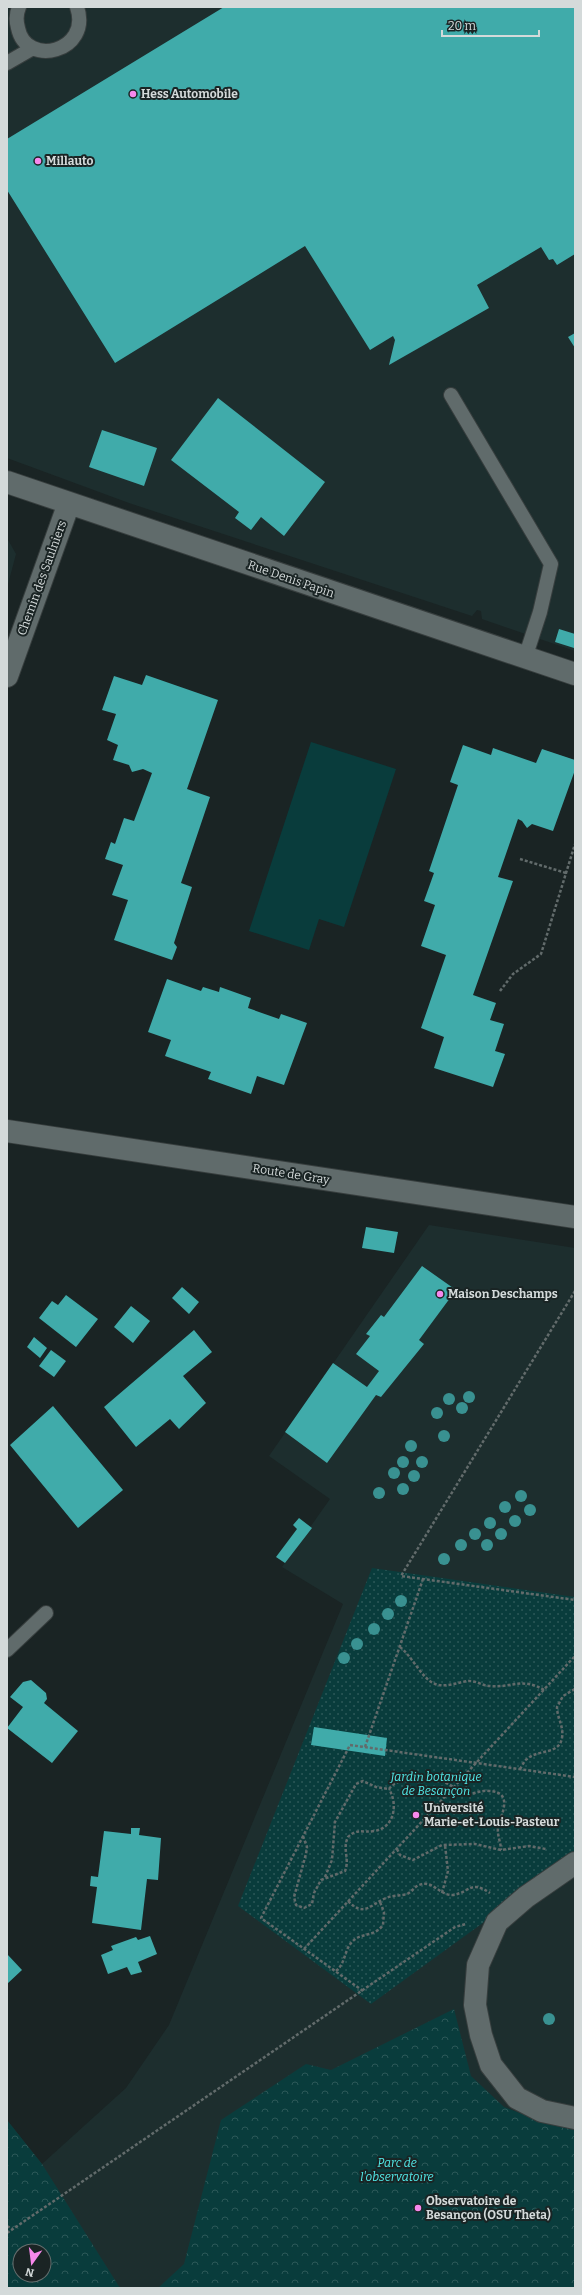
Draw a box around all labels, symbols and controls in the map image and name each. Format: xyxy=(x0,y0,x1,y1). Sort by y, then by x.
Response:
scale bar xyxy=(442,12,539,38)
text: 20 m xyxy=(448,19,477,33)
place label: Hess Automobile xyxy=(141,87,238,101)
marker: Hess Automobile xyxy=(128,89,138,99)
place label: Millauto xyxy=(46,154,94,168)
marker: Millauto xyxy=(33,156,43,166)
street label: Chemin des Saulniers xyxy=(15,518,69,637)
street label: Rue Denis Papin xyxy=(246,558,336,600)
street label: Route de Gray xyxy=(252,1161,331,1187)
place label: Maison Deschamps xyxy=(448,1287,558,1301)
marker: Maison Deschamps xyxy=(435,1289,445,1299)
park label: Jardin botanique de Besançon xyxy=(389,1770,482,1798)
place label: Université Marie-et-Louis-Pasteur xyxy=(424,1801,560,1829)
marker: Université Marie-et-Louis-Pasteur xyxy=(411,1810,421,1820)
park label: Parc de l'observatoire xyxy=(360,2156,434,2184)
place label: Observatoire de Besançon (OSU Theta) xyxy=(426,2194,551,2222)
marker: Observatoire de Besançon (OSU Theta) xyxy=(413,2203,423,2213)
north arrow xyxy=(12,2243,52,2283)
text: N xyxy=(24,2265,35,2280)

